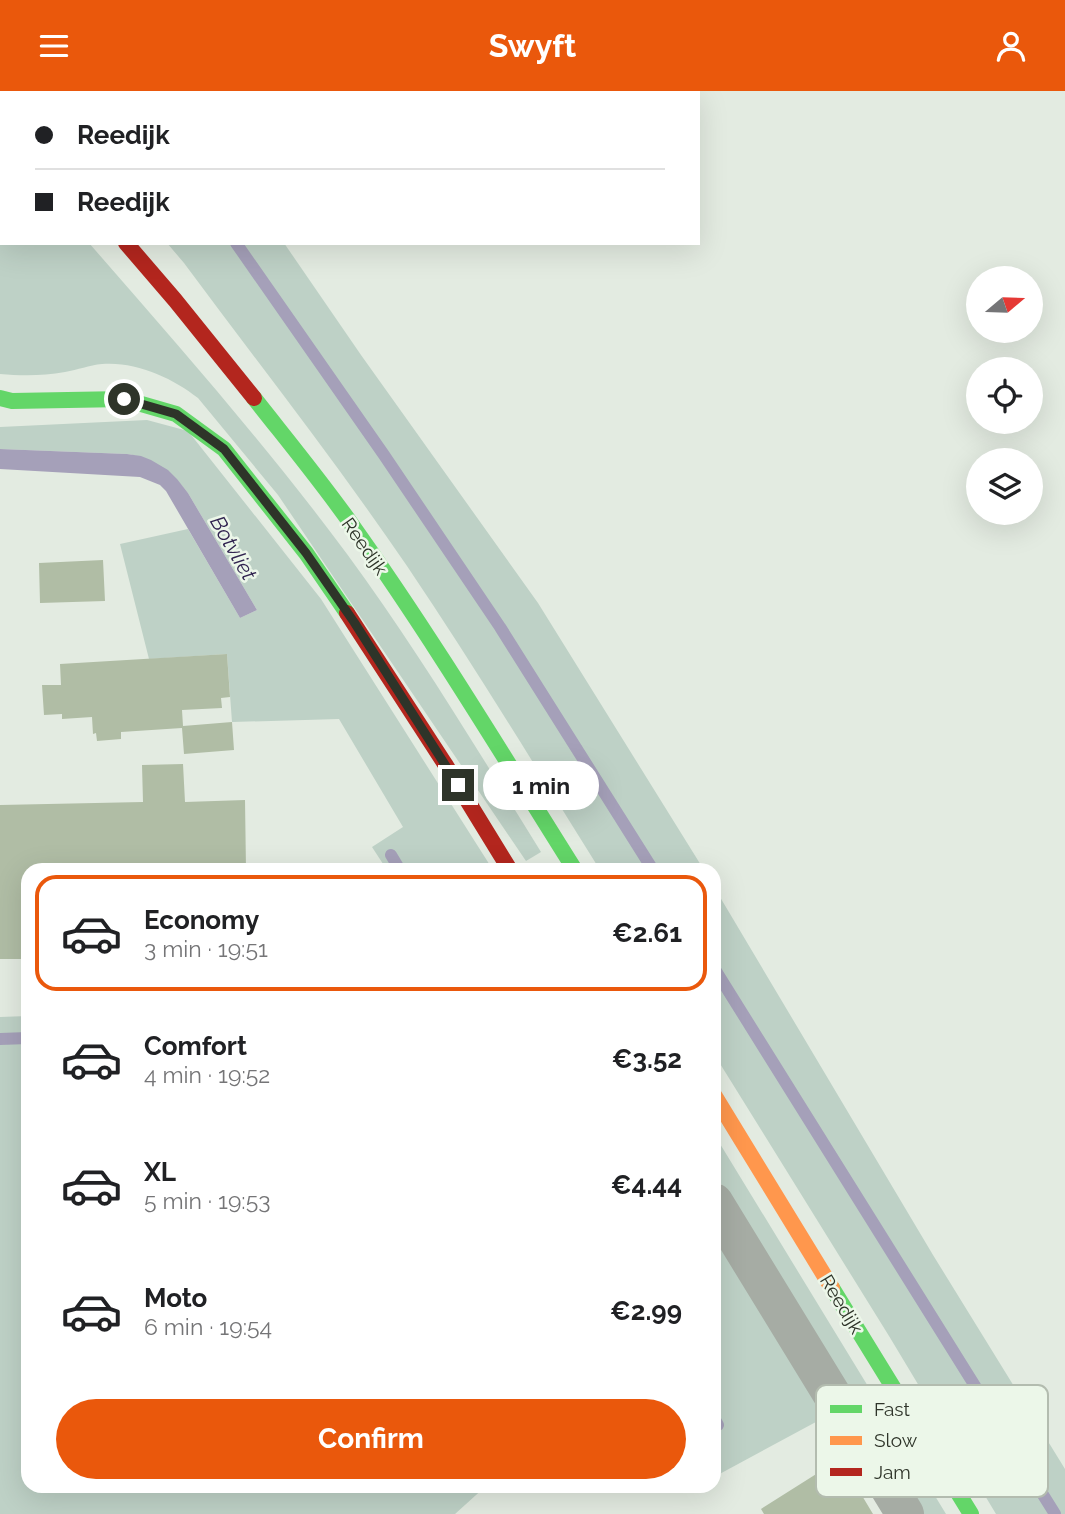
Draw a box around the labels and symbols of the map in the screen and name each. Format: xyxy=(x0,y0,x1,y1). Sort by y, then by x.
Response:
north arrow xyxy=(966,266,1043,343)
route start xyxy=(108,383,140,415)
water label: Botvliet xyxy=(205,511,262,585)
street label: Reedijk xyxy=(337,513,393,579)
callout: 1 min xyxy=(482,761,598,809)
route end xyxy=(442,769,474,801)
street label: Reedijk xyxy=(816,1271,868,1337)
legend xyxy=(816,1385,1048,1497)
text: Fast xyxy=(874,1398,910,1420)
text: Slow xyxy=(874,1429,918,1451)
text: Jam xyxy=(874,1461,911,1483)

